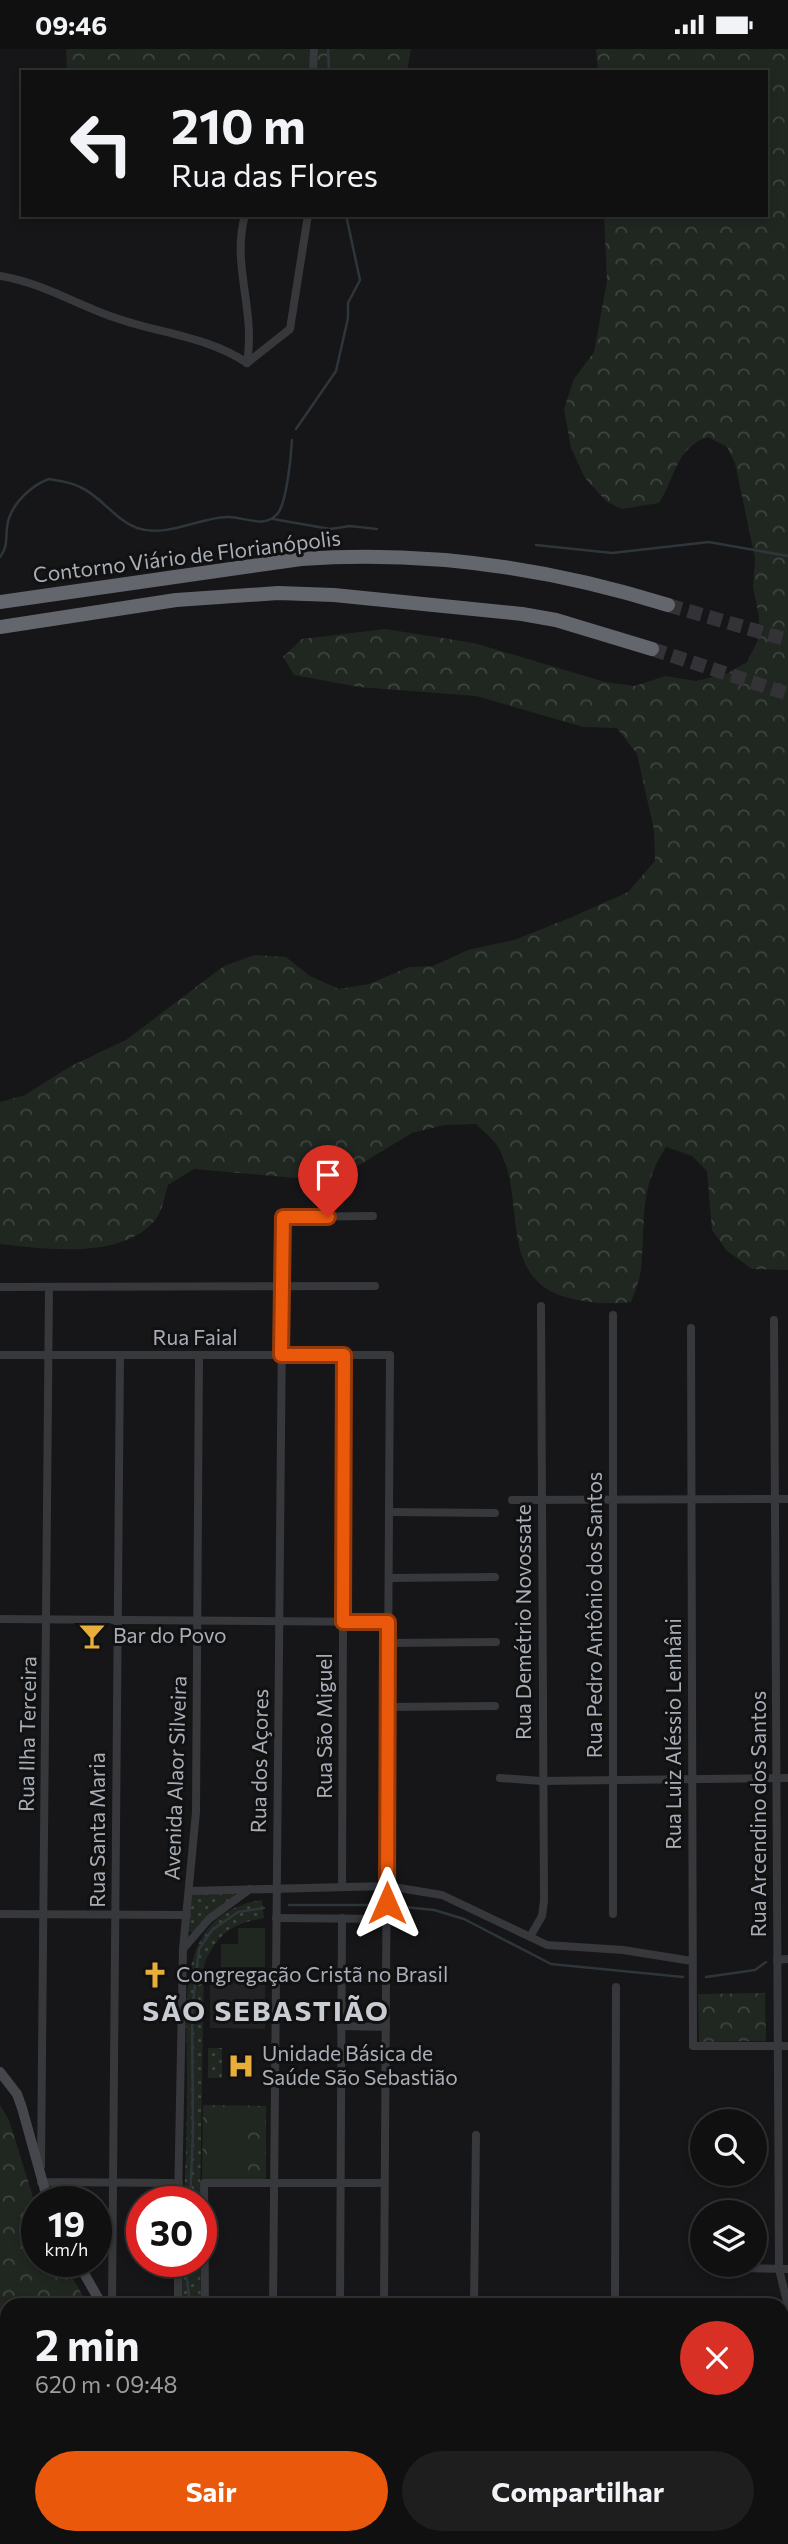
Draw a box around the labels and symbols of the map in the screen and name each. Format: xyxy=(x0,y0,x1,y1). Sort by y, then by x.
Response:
street label: Contorno Viário de Florianópolis xyxy=(32,524,342,587)
pin xyxy=(298,1145,358,1217)
street label: Rua Faial xyxy=(152,1324,238,1349)
street label: Rua Pedro Antônio dos Santos xyxy=(581,1472,606,1758)
street label: Rua Demétrio Novossate xyxy=(510,1504,535,1740)
street label: Rua Luiz Aléssio Lenhâni xyxy=(660,1618,685,1850)
bar icon: Bar do Povo xyxy=(77,1621,107,1651)
place label: Bar do Povo xyxy=(113,1622,227,1647)
street label: Rua São Miguel xyxy=(311,1653,336,1799)
street label: Rua Ilha Terceira xyxy=(13,1656,40,1812)
street label: Avenida Alaor Silveira xyxy=(158,1675,191,1881)
street label: Rua dos Açores xyxy=(245,1689,272,1833)
street label: Rua Arcendino dos Santos xyxy=(745,1691,770,1937)
street label: Rua Santa Maria xyxy=(84,1752,109,1908)
position arrow xyxy=(350,1866,424,1940)
church icon: Congregação Cristã no Brasil xyxy=(140,1960,170,1990)
place label: Congregação Cristã no Brasil xyxy=(176,1961,448,1986)
district label: SÃO SEBASTIÃO xyxy=(142,1993,390,2027)
place label: Unidade Básica de Saúde São Sebastião xyxy=(262,2040,458,2089)
hospital icon: Unidade Básica de Saúde São Sebastião xyxy=(226,2051,256,2081)
speed limit sign: 30 xyxy=(126,2186,217,2277)

